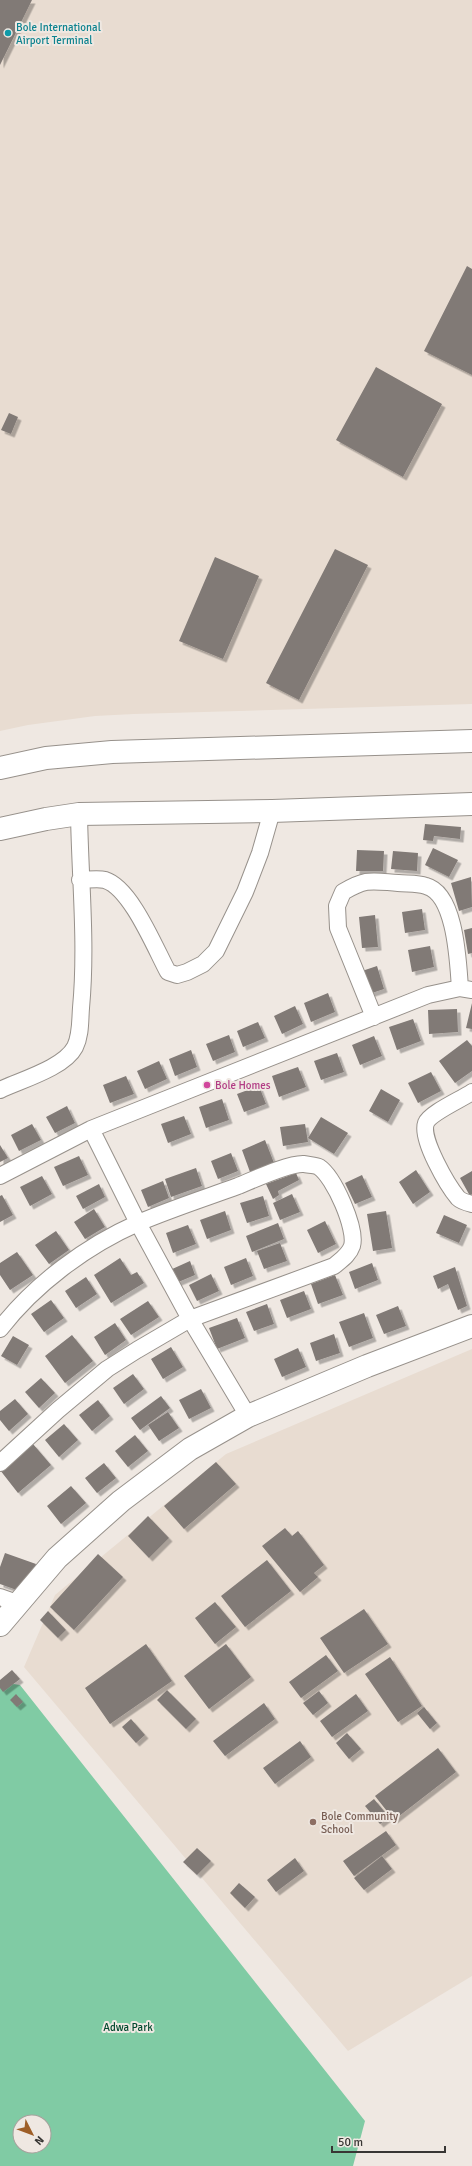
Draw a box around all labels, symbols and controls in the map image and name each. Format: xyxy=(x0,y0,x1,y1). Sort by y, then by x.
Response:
place label: Bole International Airport Terminal xyxy=(16,21,101,47)
marker: Bole International Airport Terminal xyxy=(3,28,13,38)
place label: Bole Homes xyxy=(215,1079,271,1092)
marker: Bole Homes xyxy=(202,1080,212,1090)
place label: Bole Community School xyxy=(321,1810,399,1836)
marker: Bole Community School xyxy=(308,1817,318,1827)
park label: Adwa Park xyxy=(103,2021,153,2034)
north arrow xyxy=(12,2114,52,2154)
scale bar xyxy=(332,2128,445,2154)
text: N xyxy=(32,2133,46,2148)
text: 50 m xyxy=(338,2135,363,2150)

